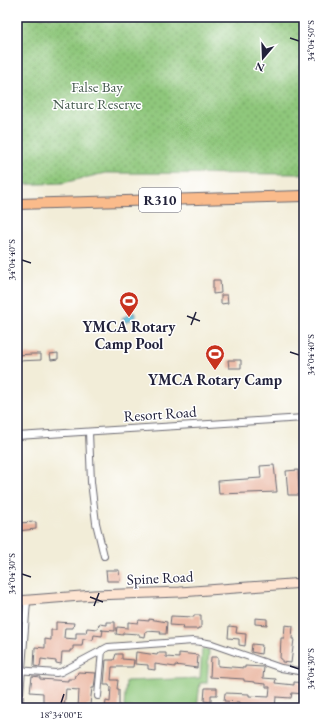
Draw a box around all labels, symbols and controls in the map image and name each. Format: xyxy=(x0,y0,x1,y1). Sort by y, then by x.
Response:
text: 34°04'50"S xyxy=(304,20,317,62)
north arrow xyxy=(243,38,283,78)
text: N xyxy=(253,59,266,76)
park label: False Bay Nature Reserve xyxy=(53,77,141,113)
road number: R310 xyxy=(139,188,181,212)
text: 34°04'40"S xyxy=(5,239,18,281)
sports icon: YMCA Rotary Camp Pool xyxy=(118,290,140,318)
place label: YMCA Rotary Camp Pool xyxy=(83,317,176,353)
text: 34°04'40"S xyxy=(304,334,317,376)
sports icon: YMCA Rotary Camp xyxy=(204,343,226,371)
place label: YMCA Rotary Camp xyxy=(148,370,282,389)
street label: Resort Road xyxy=(123,401,197,426)
text: 34°04'30"S xyxy=(5,553,18,595)
street label: Spine Road xyxy=(126,566,194,589)
text: 34°04'30"S xyxy=(304,648,317,690)
text: 18°34'00"E xyxy=(40,708,83,721)

